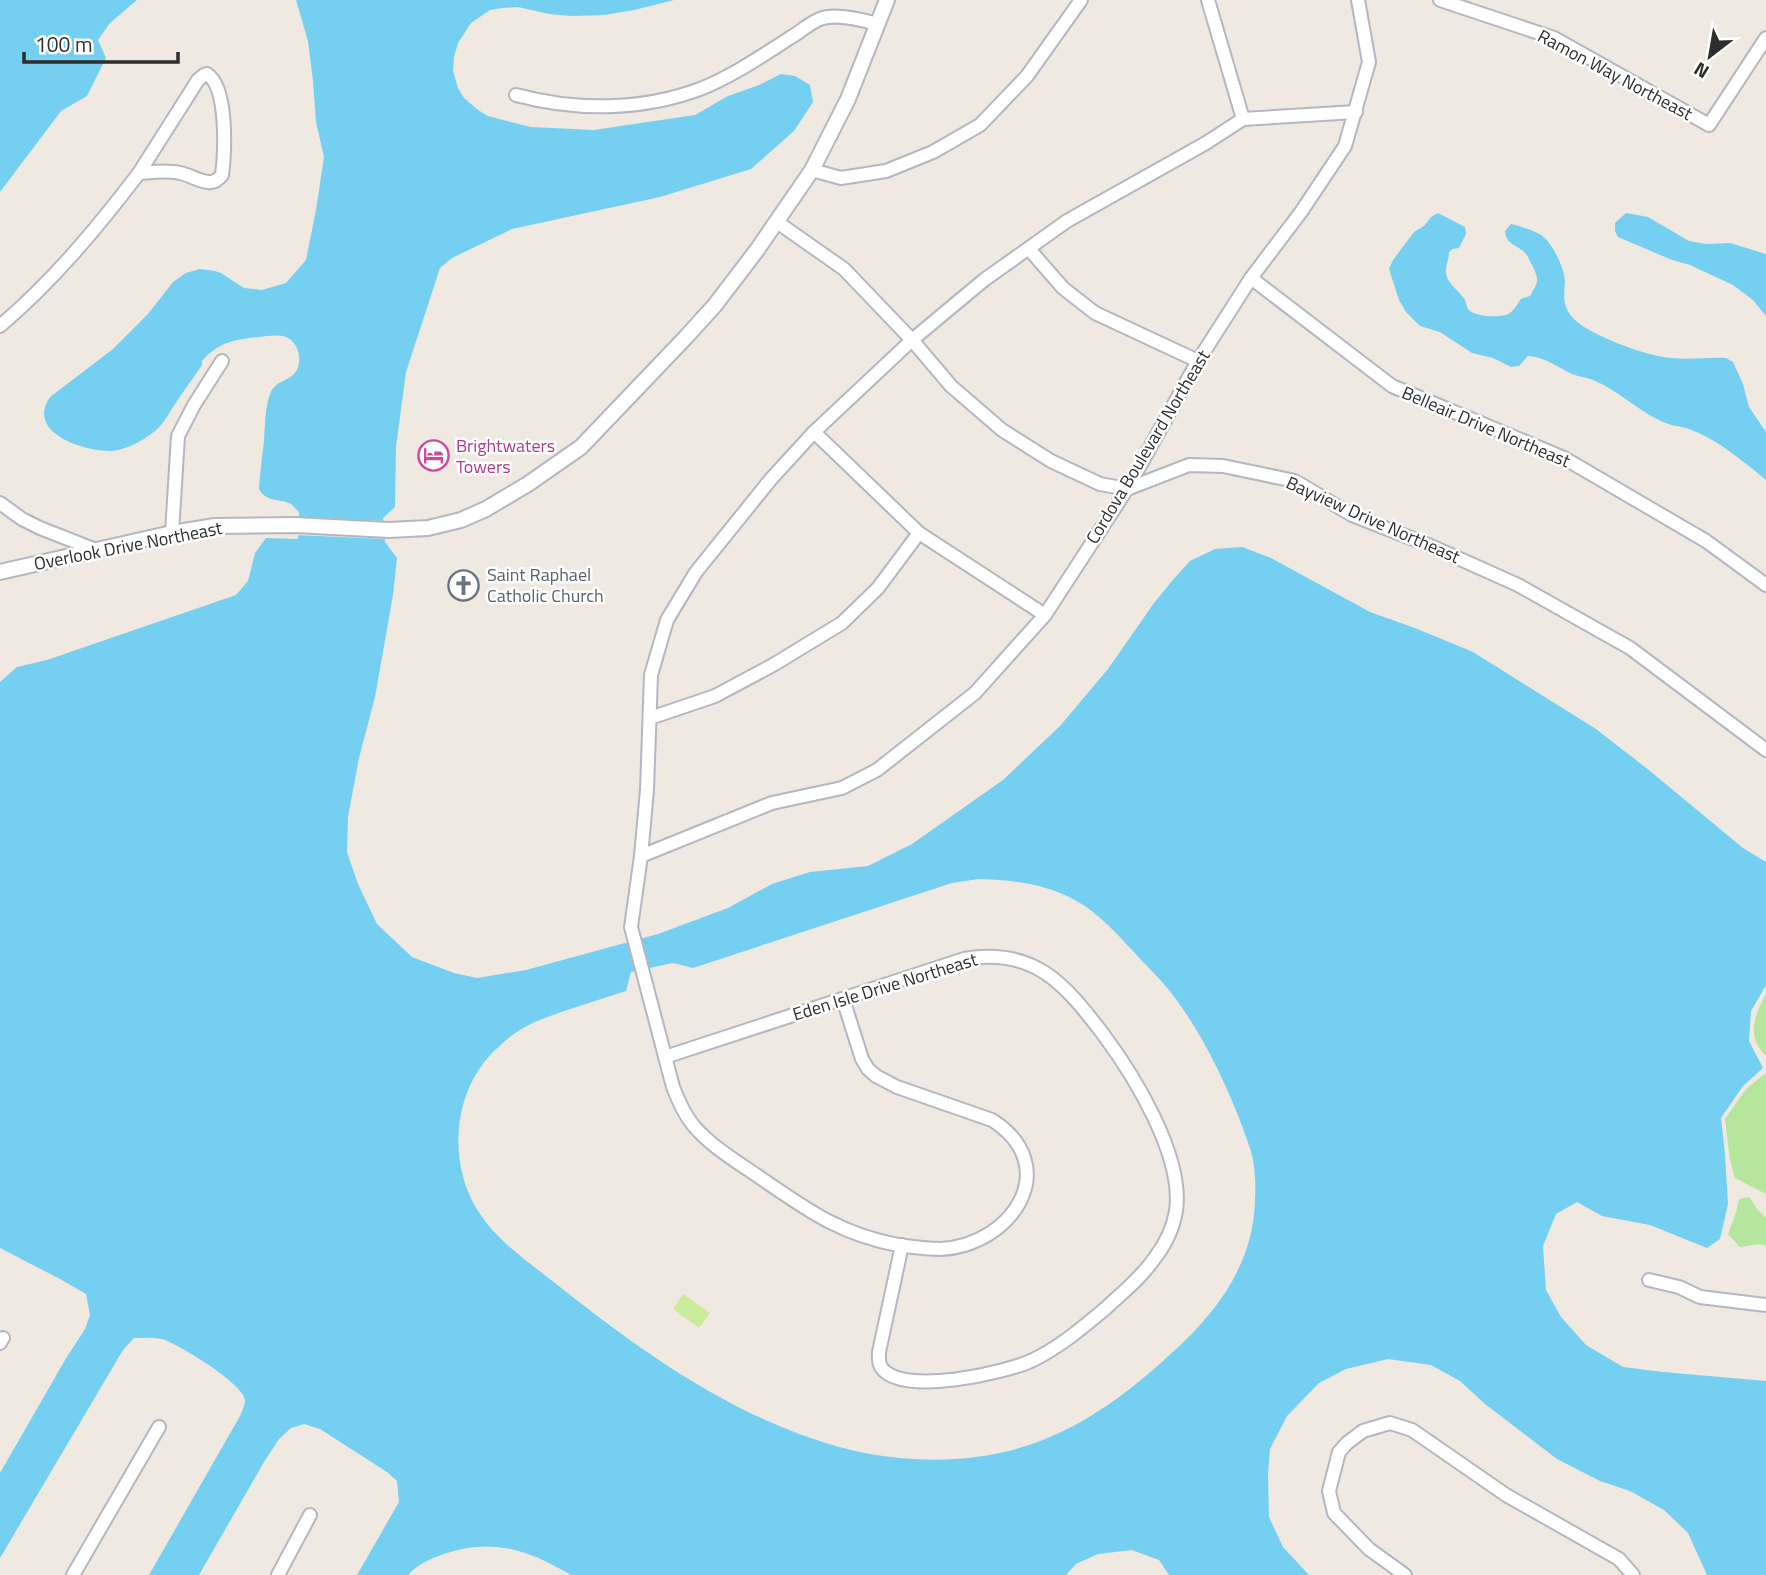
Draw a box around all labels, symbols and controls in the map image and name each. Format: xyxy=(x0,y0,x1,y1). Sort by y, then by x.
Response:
scale bar xyxy=(24,21,178,65)
north arrow xyxy=(1675,21,1745,91)
street label: Ramon Way Northeast xyxy=(1533,22,1698,127)
text: 100 m xyxy=(35,28,92,60)
text: N xyxy=(1688,55,1714,87)
street label: Cordova Boulevard Northeast xyxy=(1079,344,1217,549)
street label: Belleair Drive Northeast xyxy=(1398,379,1575,475)
place label: Brightwaters Towers xyxy=(456,432,555,480)
hotel icon: Brightwaters Towers xyxy=(416,439,450,473)
street label: Bayview Drive Northeast xyxy=(1282,469,1465,570)
street label: Overlook Drive Northeast xyxy=(31,514,225,577)
place label: Saint Raphael Catholic Church xyxy=(487,561,604,609)
church icon: Saint Raphael Catholic Church xyxy=(447,568,481,602)
street label: Eden Isle Drive Northeast xyxy=(789,945,981,1027)

